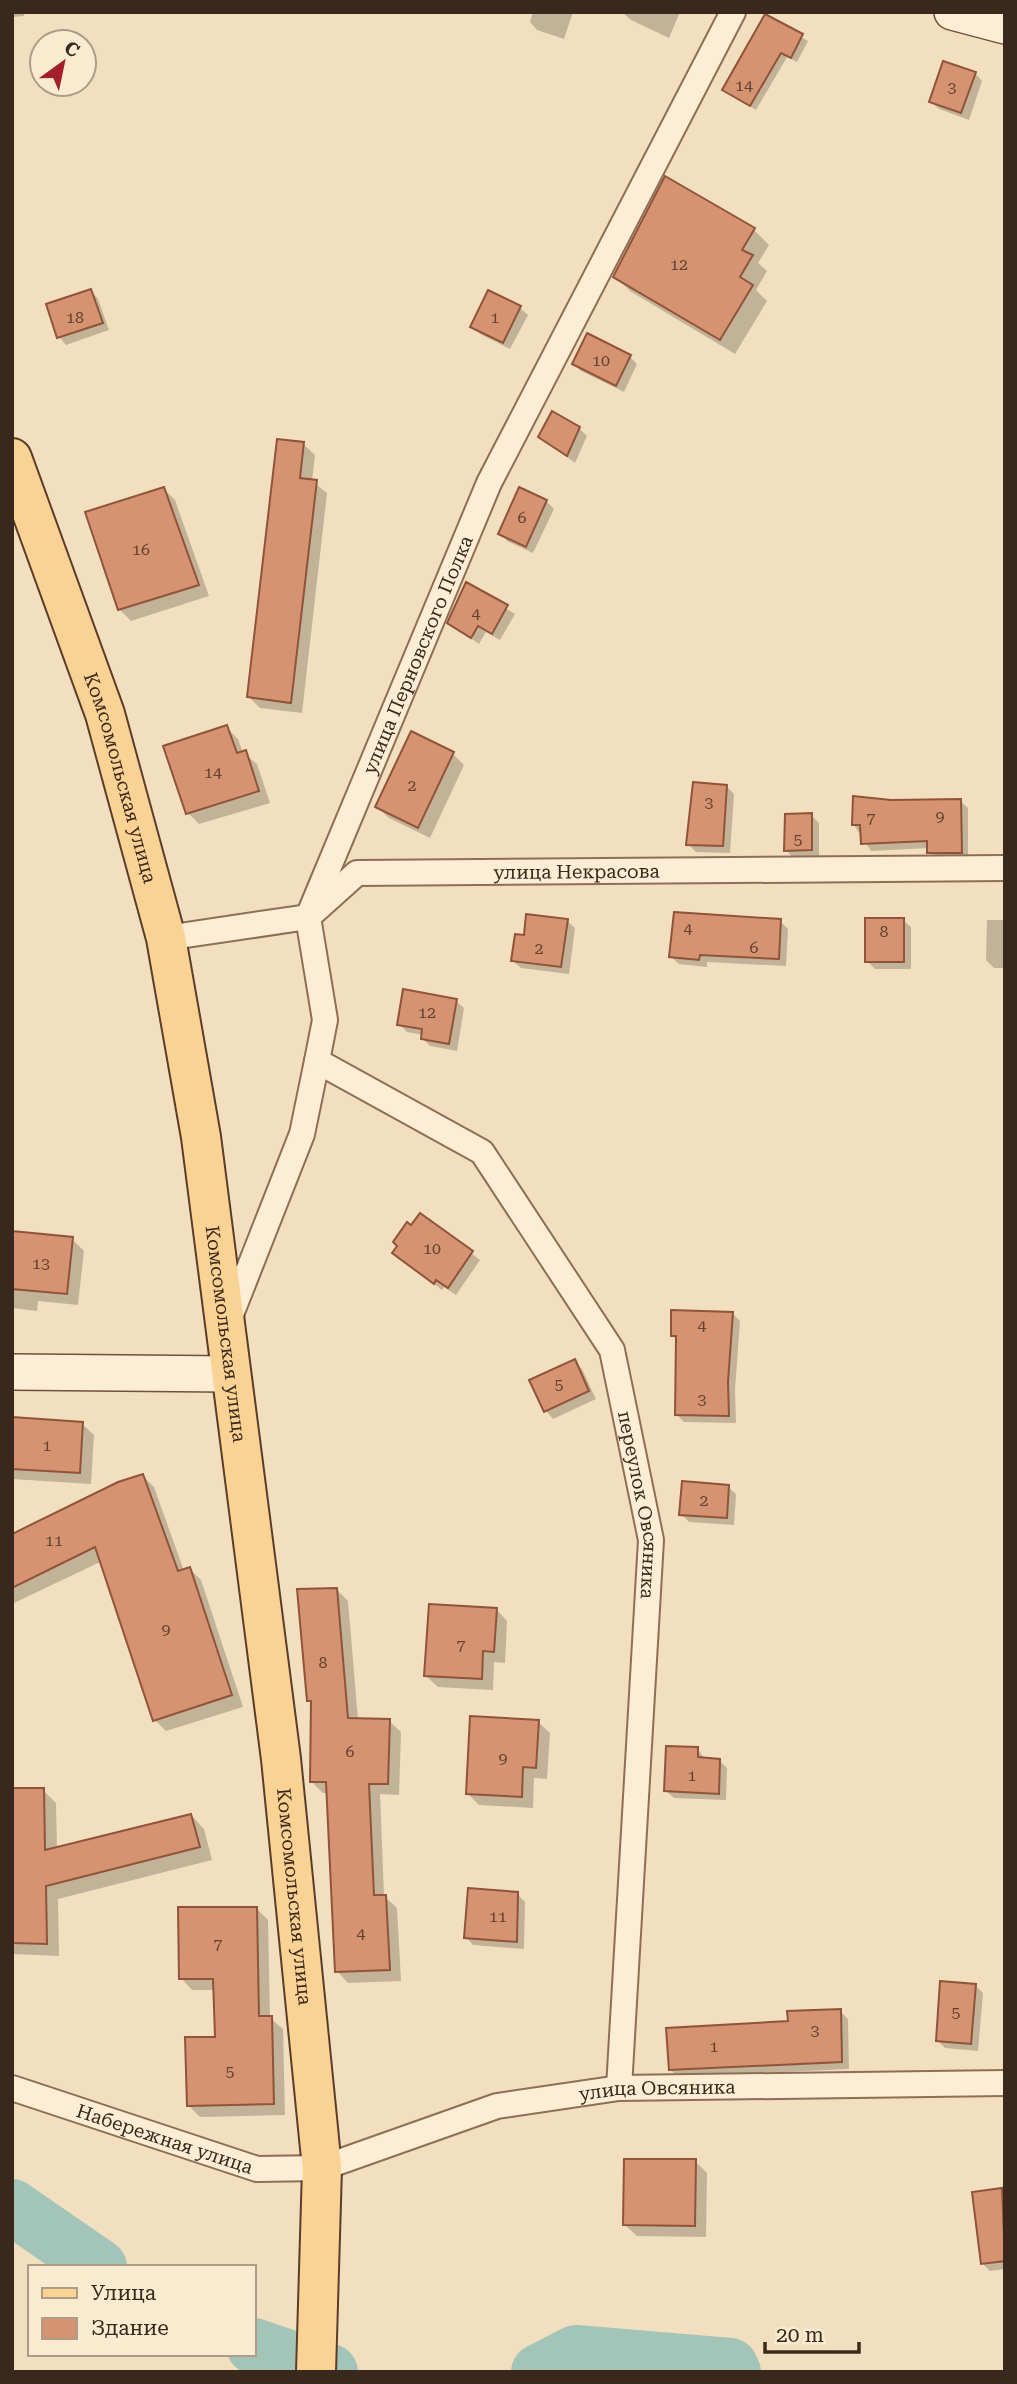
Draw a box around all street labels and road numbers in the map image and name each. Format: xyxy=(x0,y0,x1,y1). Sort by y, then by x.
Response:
street label: улица Перновского Полка xyxy=(357,531,478,777)
street label: Комсомольская улица xyxy=(79,669,162,886)
street label: улица Некрасова xyxy=(493,859,661,883)
street label: Комсомольская улица xyxy=(201,1224,252,1444)
street label: переулок Овсяника xyxy=(613,1409,663,1600)
street label: Комсомольская улица xyxy=(272,1787,317,2007)
street label: улица Овсяника xyxy=(577,2075,736,2105)
street label: Набережная улица xyxy=(74,2099,257,2179)

